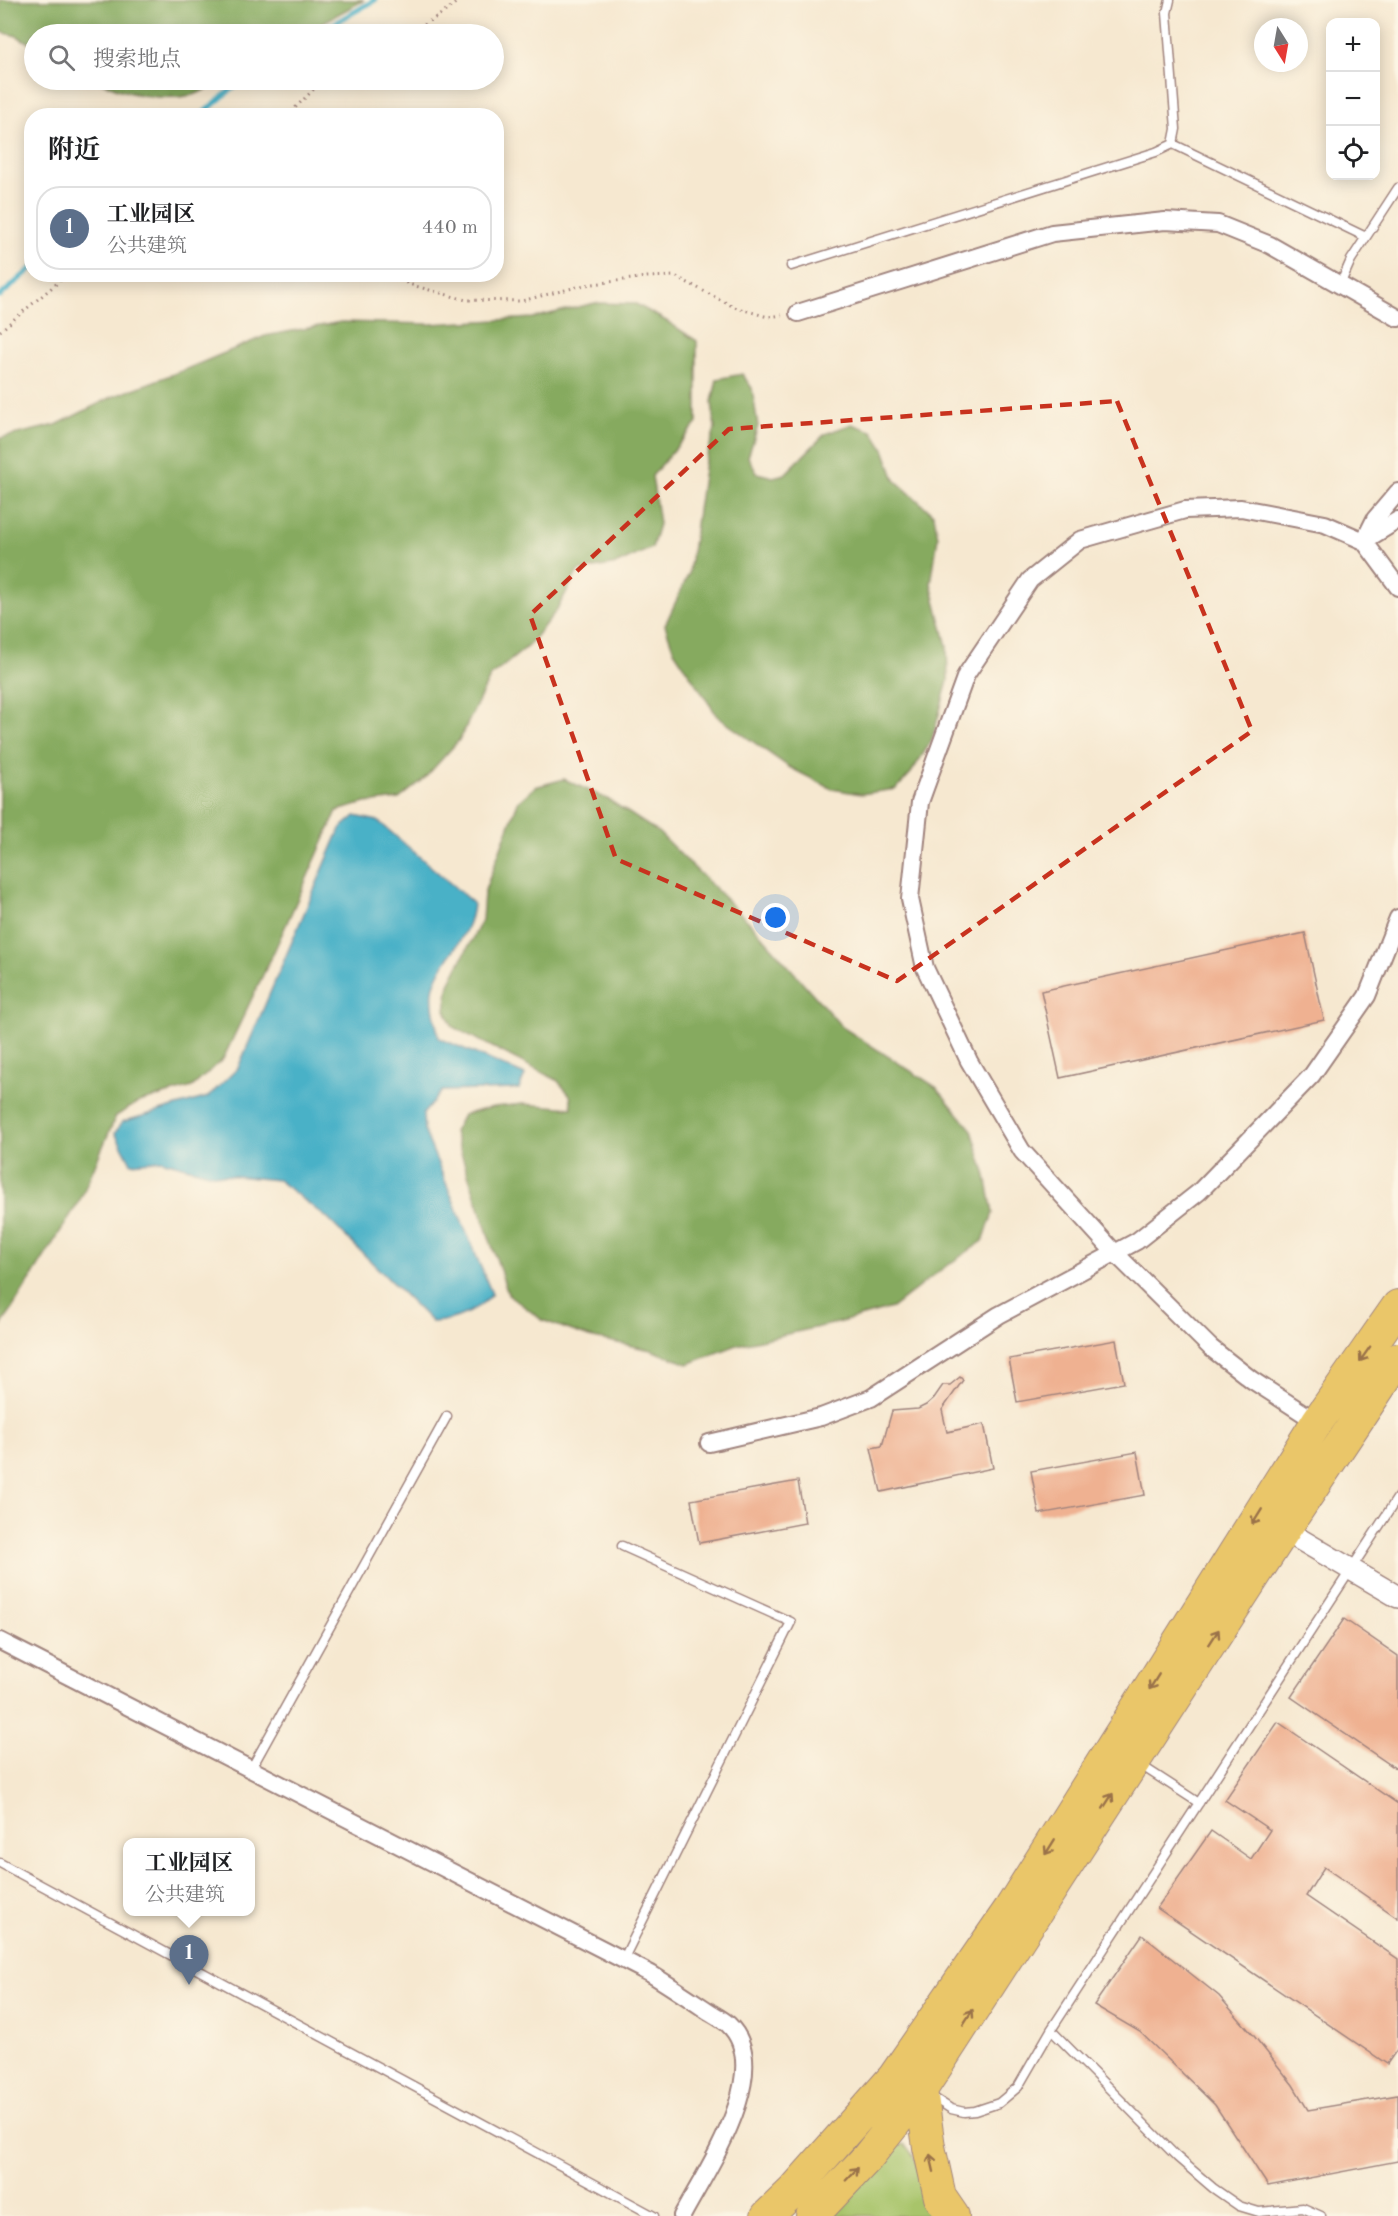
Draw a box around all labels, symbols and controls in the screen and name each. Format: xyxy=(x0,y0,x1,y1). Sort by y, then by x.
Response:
north arrow xyxy=(1254,18,1308,72)
map controls xyxy=(1326,18,1380,180)
button: + xyxy=(1326,18,1380,72)
search box xyxy=(24,24,504,90)
icon: search xyxy=(45,41,78,74)
text: 搜索地点 xyxy=(93,49,181,71)
button: − xyxy=(1326,72,1380,126)
button: locate xyxy=(1326,126,1380,180)
text: 附近 xyxy=(48,138,100,164)
text: 工业园区 xyxy=(107,204,195,226)
text: 1 xyxy=(64,218,75,238)
text: 440 m xyxy=(422,218,478,238)
text: 公共建筑 xyxy=(107,237,187,257)
your location xyxy=(761,903,790,932)
one-way arrow xyxy=(1359,1345,1371,1362)
one-way arrow xyxy=(1251,1508,1263,1525)
one-way arrow xyxy=(1209,1629,1221,1646)
one-way arrow xyxy=(1147,1673,1159,1690)
one-way arrow xyxy=(1102,1792,1115,1809)
popup xyxy=(123,1838,255,1916)
one-way arrow xyxy=(1043,1838,1055,1855)
text: 工业园区 xyxy=(145,1853,233,1875)
text: 公共建筑 xyxy=(145,1886,225,1906)
pin: 1 xyxy=(170,1936,208,1985)
one-way arrow xyxy=(962,2009,974,2026)
one-way arrow xyxy=(926,2153,938,2172)
one-way arrow xyxy=(845,2166,859,2181)

